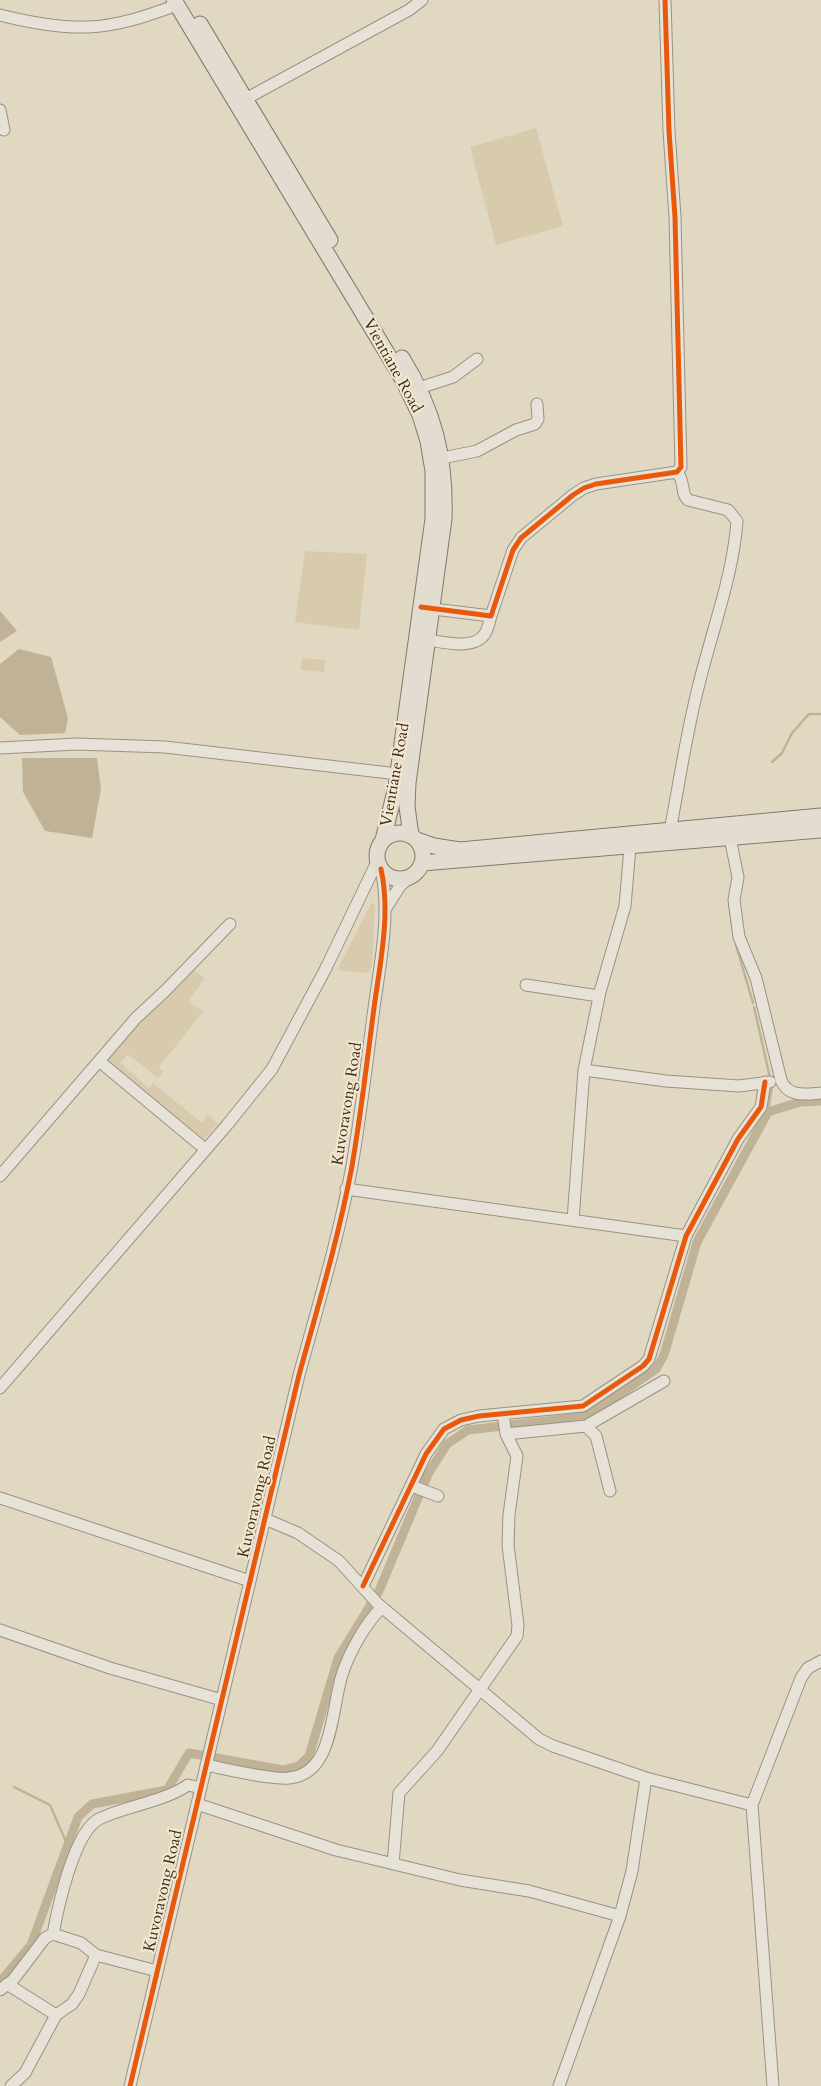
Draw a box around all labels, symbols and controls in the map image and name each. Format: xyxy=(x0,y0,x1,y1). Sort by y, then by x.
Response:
street label: Vientiane Road xyxy=(358,315,426,417)
street label: Vientiane Road xyxy=(377,722,415,828)
street label: Kuvoravong Road xyxy=(329,1041,367,1167)
street label: Kuvoravong Road xyxy=(235,1434,281,1560)
street label: Kuvoravong Road xyxy=(141,1828,187,1954)

